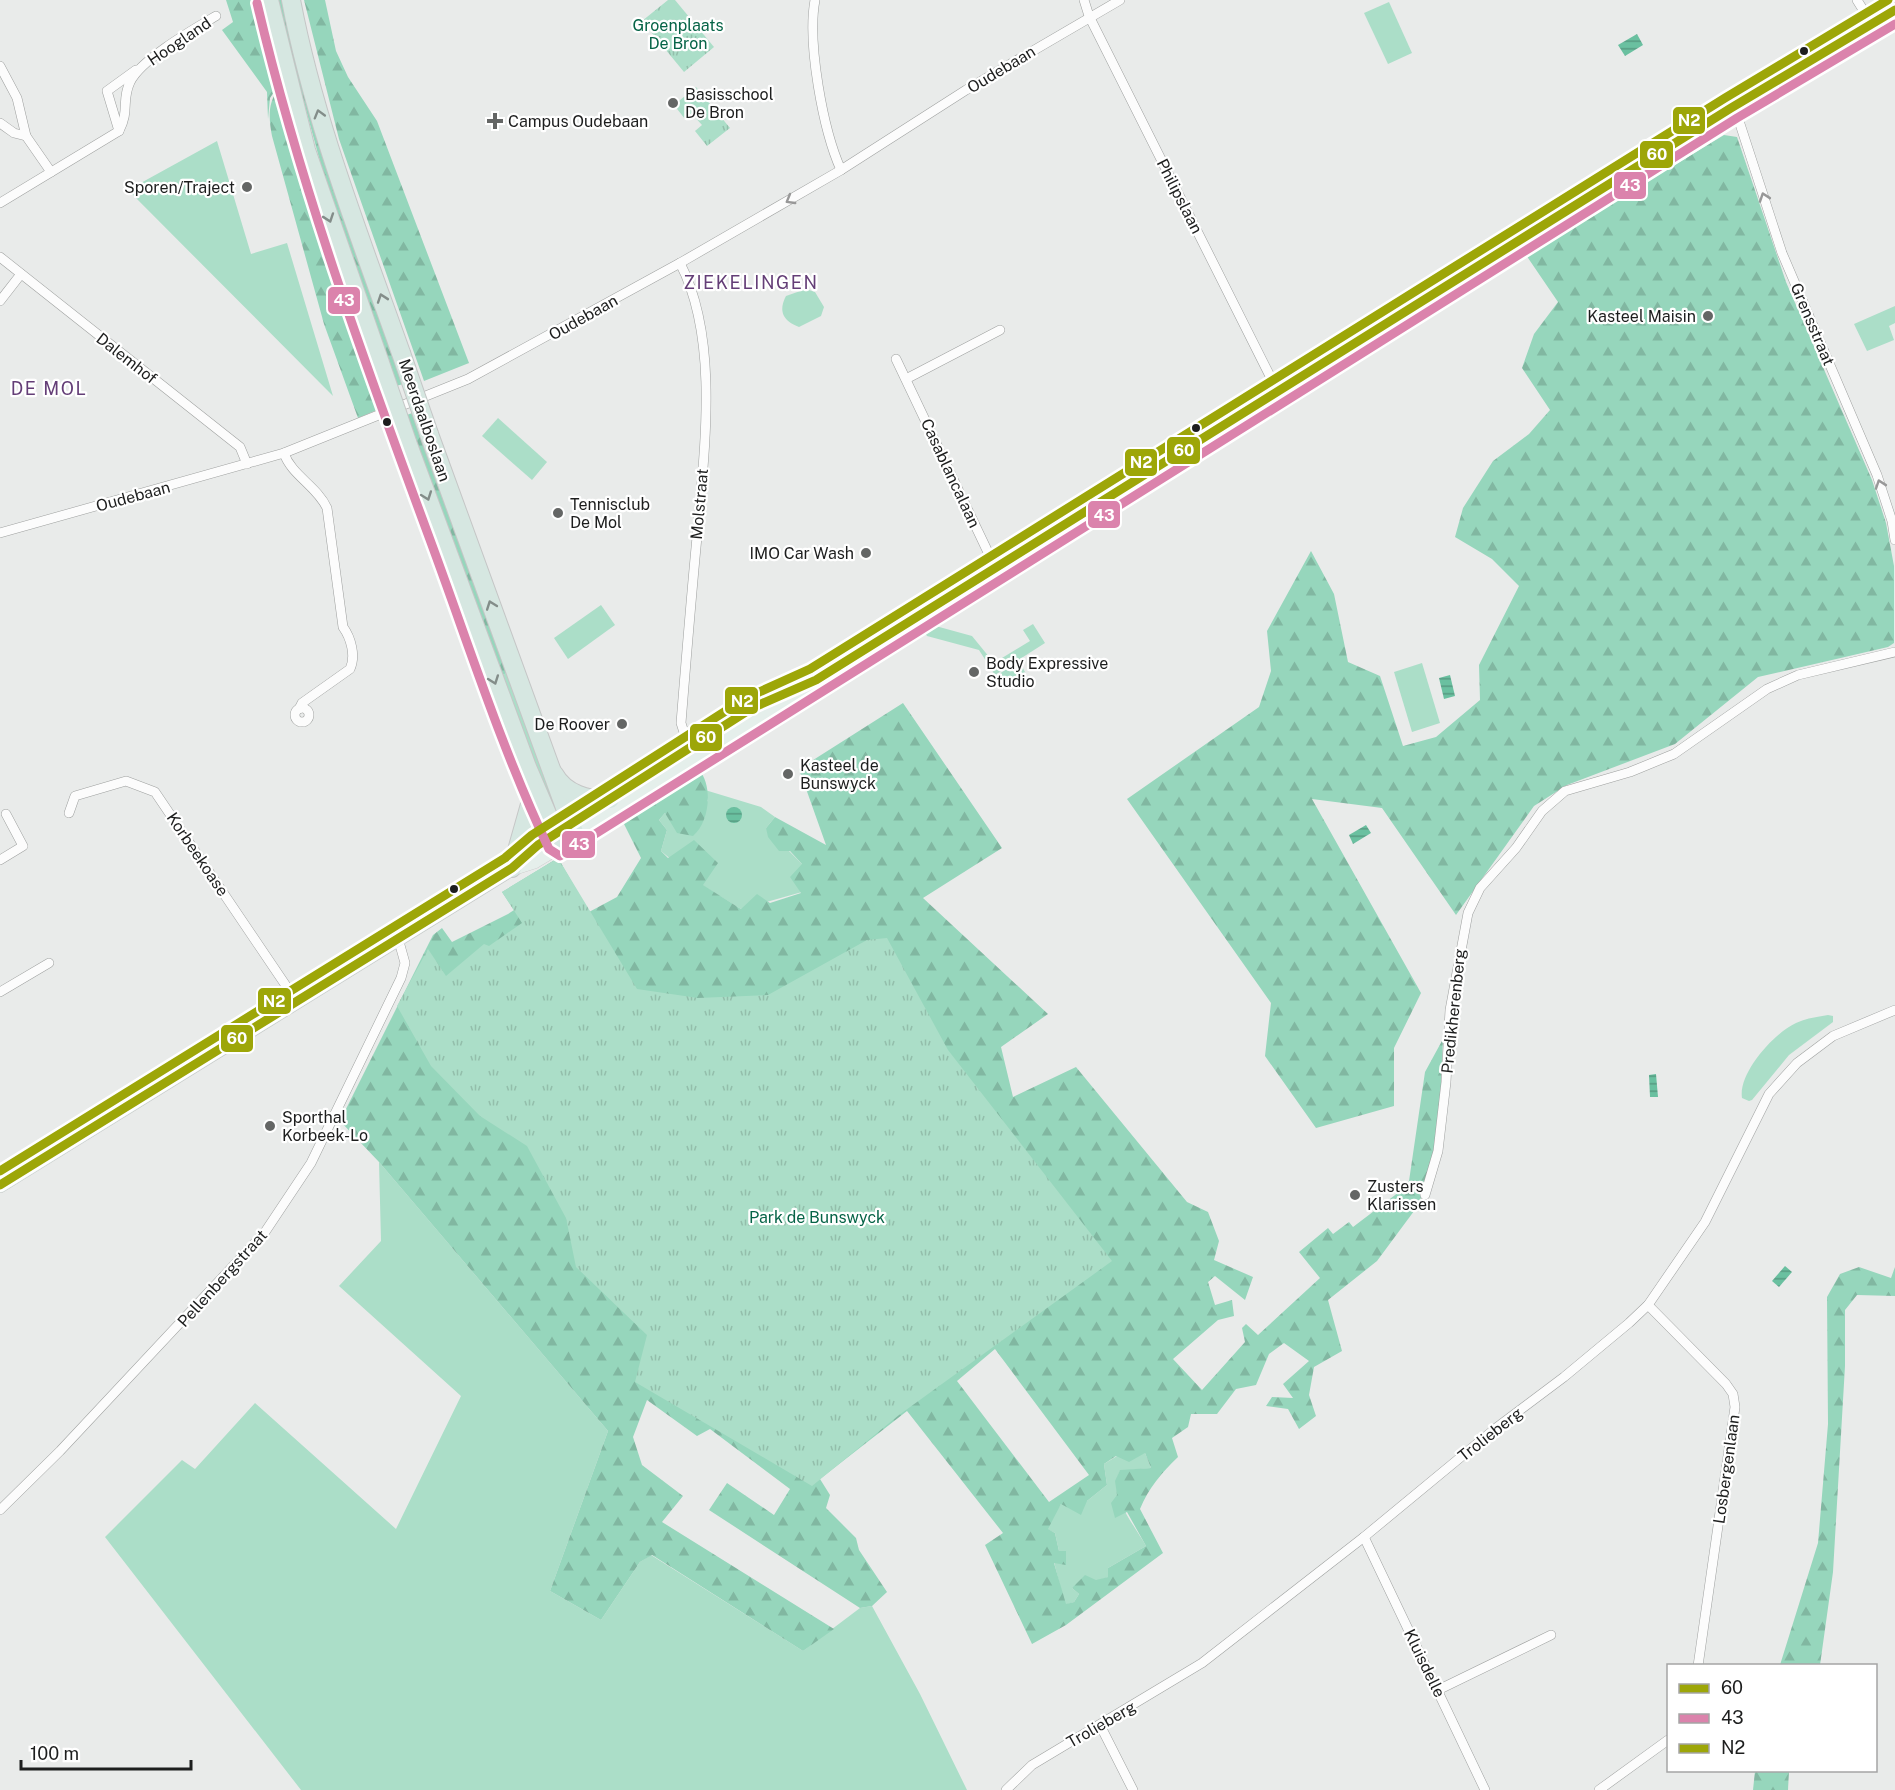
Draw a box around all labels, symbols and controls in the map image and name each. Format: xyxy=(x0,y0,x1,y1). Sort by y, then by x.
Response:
street label: Hoogland xyxy=(144,13,215,70)
park label: Groenplaats De Bron xyxy=(632,16,724,53)
street label: Oudebaan xyxy=(964,42,1039,97)
unlabelled marker xyxy=(1798,45,1810,57)
place label: Basisschool De Bron xyxy=(685,85,774,122)
marker: Basisschool De Bron xyxy=(666,96,680,110)
line badge: N2 xyxy=(1672,106,1706,135)
one-way arrow xyxy=(314,109,326,120)
text: N2 xyxy=(1678,111,1700,130)
marker: Campus Oudebaan xyxy=(486,112,504,130)
place label: Campus Oudebaan xyxy=(508,112,648,131)
line badge: 60 xyxy=(1639,140,1674,169)
text: 60 xyxy=(1647,145,1667,164)
street label: Philipslaan xyxy=(1153,156,1207,237)
line badge: 43 xyxy=(1613,171,1647,200)
text: 43 xyxy=(1619,176,1641,195)
place label: Sporen/Traject xyxy=(124,178,235,197)
marker: Sporen/Traject xyxy=(240,180,254,194)
one-way arrow xyxy=(786,192,796,204)
one-way arrow xyxy=(1758,192,1771,203)
one-way arrow xyxy=(322,212,335,223)
district label: ZIEKELINGEN xyxy=(683,272,819,293)
street label: Grensstraat xyxy=(1787,280,1838,368)
line badge: 43 xyxy=(327,286,361,315)
text: 43 xyxy=(333,291,355,310)
street label: Oudebaan xyxy=(545,291,621,344)
one-way arrow xyxy=(377,293,389,304)
place label: Kasteel Maisin xyxy=(1587,307,1696,326)
marker: Kasteel Maisin xyxy=(1701,309,1715,323)
street label: Dalemhof xyxy=(93,329,161,388)
street label: Meerdaalboslaan xyxy=(395,356,454,484)
district label: DE MOL xyxy=(11,378,87,399)
unlabelled marker xyxy=(381,416,393,428)
street label: Casablancalaan xyxy=(917,416,984,531)
unlabelled marker xyxy=(1190,422,1202,434)
line badge: 60 xyxy=(1166,436,1201,465)
text: 60 xyxy=(1174,441,1194,460)
line badge: N2 xyxy=(1124,448,1158,477)
text: N2 xyxy=(1130,453,1152,472)
street label: Molstraat xyxy=(687,468,712,540)
street label: Oudebaan xyxy=(94,477,172,515)
one-way arrow xyxy=(1874,479,1887,490)
one-way arrow xyxy=(420,491,433,501)
place label: Tennisclub De Mol xyxy=(570,495,650,532)
line badge: 43 xyxy=(1087,500,1121,529)
marker: Tennisclub De Mol xyxy=(551,506,565,520)
text: 43 xyxy=(1093,506,1115,525)
place label: IMO Car Wash xyxy=(749,544,854,563)
marker: IMO Car Wash xyxy=(859,546,873,560)
one-way arrow xyxy=(486,600,498,611)
place label: Body Expressive Studio xyxy=(986,654,1108,691)
marker: Body Expressive Studio xyxy=(967,665,981,679)
one-way arrow xyxy=(487,674,500,684)
line badge: N2 xyxy=(724,686,759,715)
text: N2 xyxy=(731,692,753,711)
place label: De Roover xyxy=(534,715,610,734)
marker: De Roover xyxy=(615,717,629,731)
line badge: 60 xyxy=(689,723,723,752)
text: 60 xyxy=(696,728,716,747)
place label: Kasteel de Bunswyck xyxy=(800,756,879,793)
marker: Kasteel de Bunswyck xyxy=(781,767,795,781)
street label: Korbeekoase xyxy=(163,809,233,900)
line badge: 43 xyxy=(561,830,596,859)
text: 43 xyxy=(568,835,590,854)
unlabelled marker xyxy=(448,883,460,895)
street label: Predikherenberg xyxy=(1437,948,1470,1074)
line badge: N2 xyxy=(257,987,292,1015)
text: N2 xyxy=(263,992,285,1011)
line badge: 60 xyxy=(220,1024,254,1053)
text: 60 xyxy=(227,1029,247,1048)
place label: Sporthal Korbeek-Lo xyxy=(282,1108,368,1145)
marker: Sporthal Korbeek-Lo xyxy=(263,1119,277,1133)
place label: Zusters Klarissen xyxy=(1367,1177,1436,1214)
marker: Zusters Klarissen xyxy=(1348,1188,1362,1202)
park label: Park de Bunswyck xyxy=(749,1208,885,1227)
street label: Pellenbergstraat xyxy=(174,1226,271,1331)
street label: Trolieberg xyxy=(1454,1403,1526,1465)
street label: Losbergenlaan xyxy=(1709,1413,1744,1525)
street label: Kluisdelle xyxy=(1400,1626,1449,1700)
legend xyxy=(1667,1664,1877,1772)
text: 60 xyxy=(1721,1677,1743,1698)
street label: Trolieberg xyxy=(1063,1697,1139,1752)
text: 43 xyxy=(1721,1707,1744,1728)
scale bar xyxy=(21,1733,190,1771)
text: N2 xyxy=(1721,1737,1745,1758)
text: 100 m xyxy=(30,1743,79,1764)

